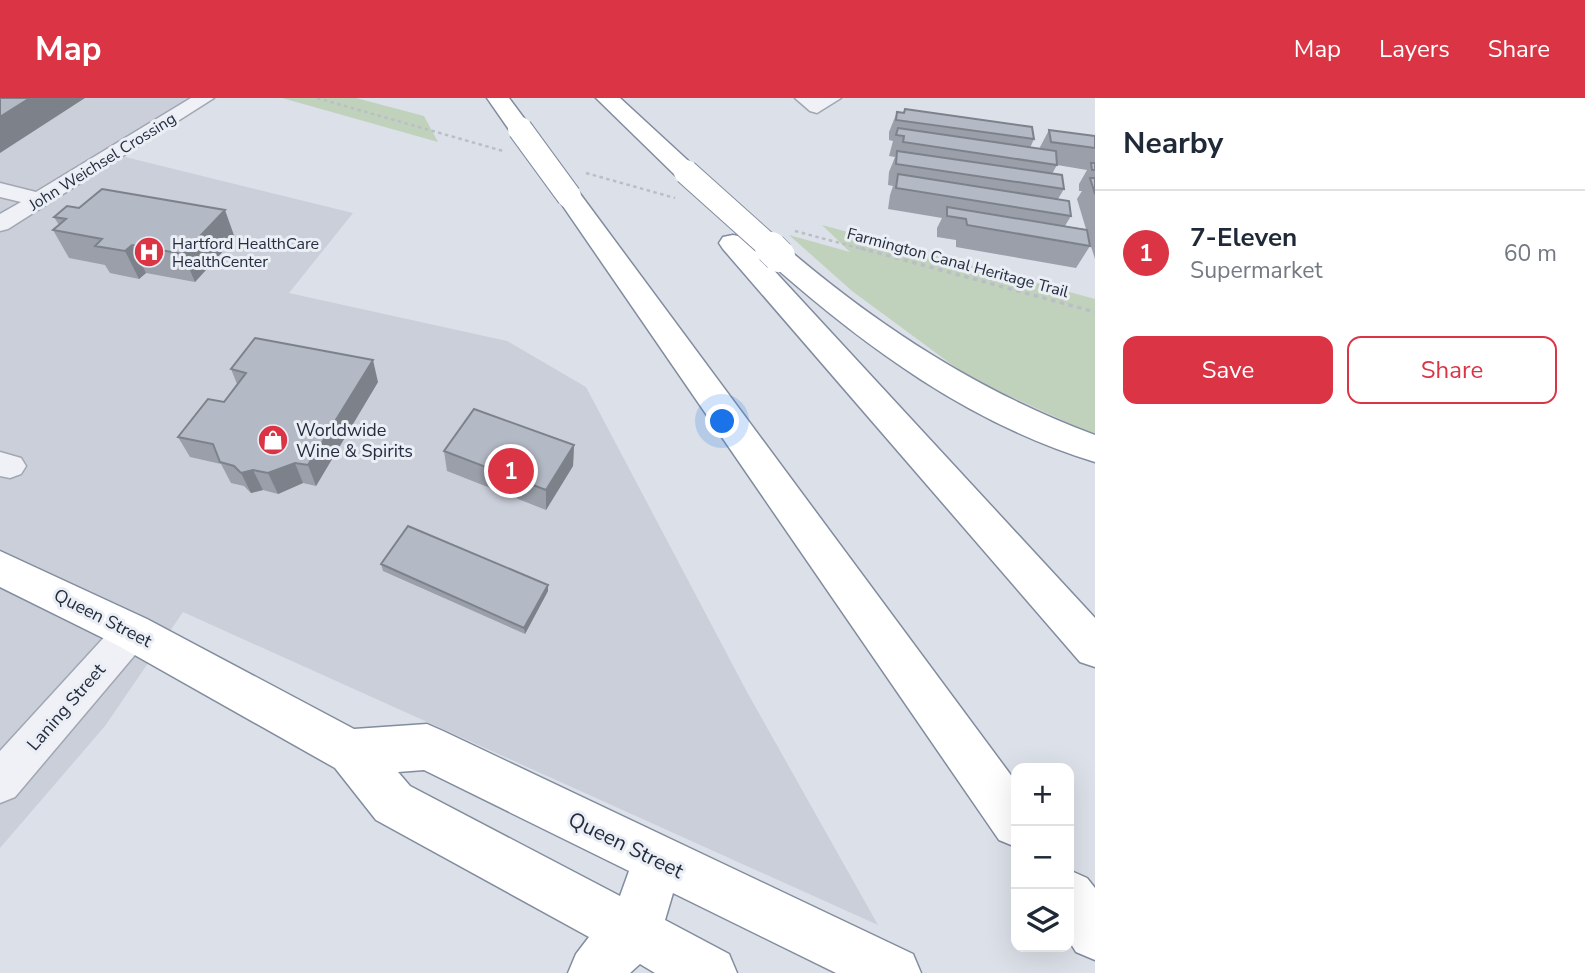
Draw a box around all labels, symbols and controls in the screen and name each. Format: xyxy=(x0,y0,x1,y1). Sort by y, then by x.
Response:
text: Map xyxy=(35,27,102,72)
text: Map xyxy=(1294,33,1341,65)
text: Layers xyxy=(1379,33,1450,65)
text: Share xyxy=(1488,33,1550,65)
street label: John Weichsel Crossing xyxy=(24,108,180,217)
text: Nearby xyxy=(1123,123,1223,164)
text: 7-Eleven xyxy=(1190,220,1297,255)
street label: Farmington Canal Heritage Trail xyxy=(844,223,1071,303)
place label: Hartford HealthCare HealthCenter xyxy=(172,233,319,273)
hospital icon: Hartford HealthCare HealthCenter xyxy=(132,235,166,269)
text: 1 xyxy=(1139,238,1153,269)
text: 60 m xyxy=(1504,238,1557,269)
text: Supermarket xyxy=(1190,255,1323,286)
button: Save xyxy=(1123,336,1333,404)
button: Share xyxy=(1347,336,1557,404)
your location xyxy=(705,404,739,438)
place label: Worldwide Wine & Spirits xyxy=(296,418,413,463)
shop icon: Worldwide Wine & Spirits xyxy=(256,423,290,457)
pin: 1 xyxy=(488,445,534,497)
street label: Queen Street xyxy=(50,583,157,653)
street label: Laning Street xyxy=(21,658,111,756)
map controls xyxy=(1011,763,1074,952)
button: + xyxy=(1011,763,1074,826)
street label: Queen Street xyxy=(564,805,689,885)
button: − xyxy=(1011,826,1074,889)
button: layers xyxy=(1011,889,1074,952)

